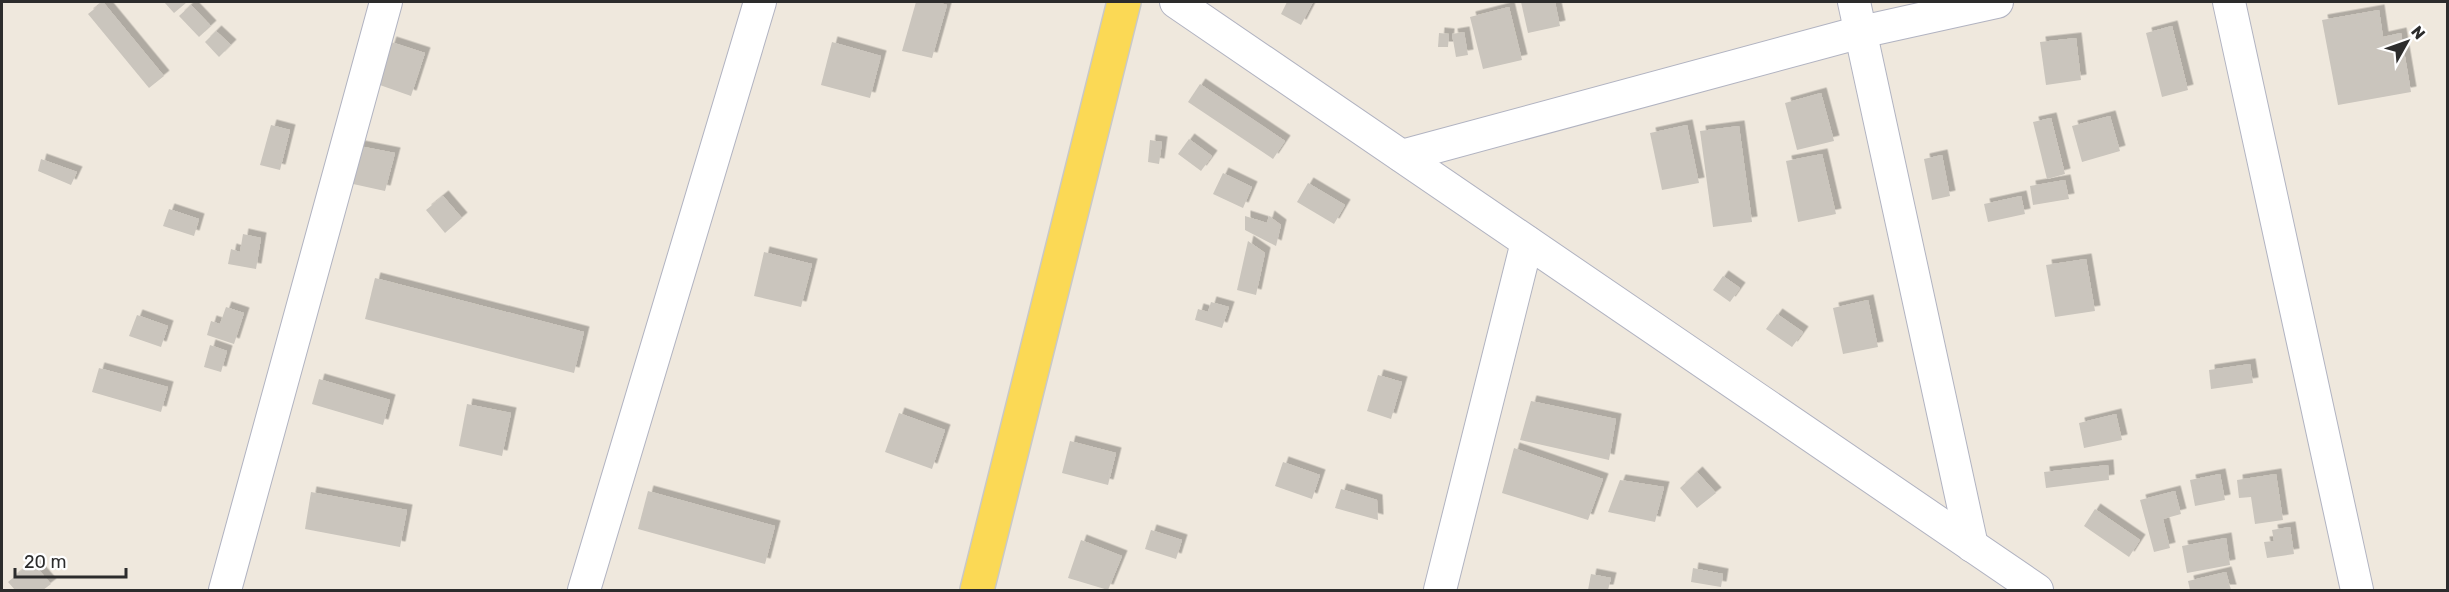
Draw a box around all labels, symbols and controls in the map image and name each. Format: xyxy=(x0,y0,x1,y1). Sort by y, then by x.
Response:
north arrow xyxy=(2377,12,2437,72)
text: N xyxy=(2407,22,2429,43)
scale bar xyxy=(15,541,126,579)
text: 20 m xyxy=(24,551,66,573)

